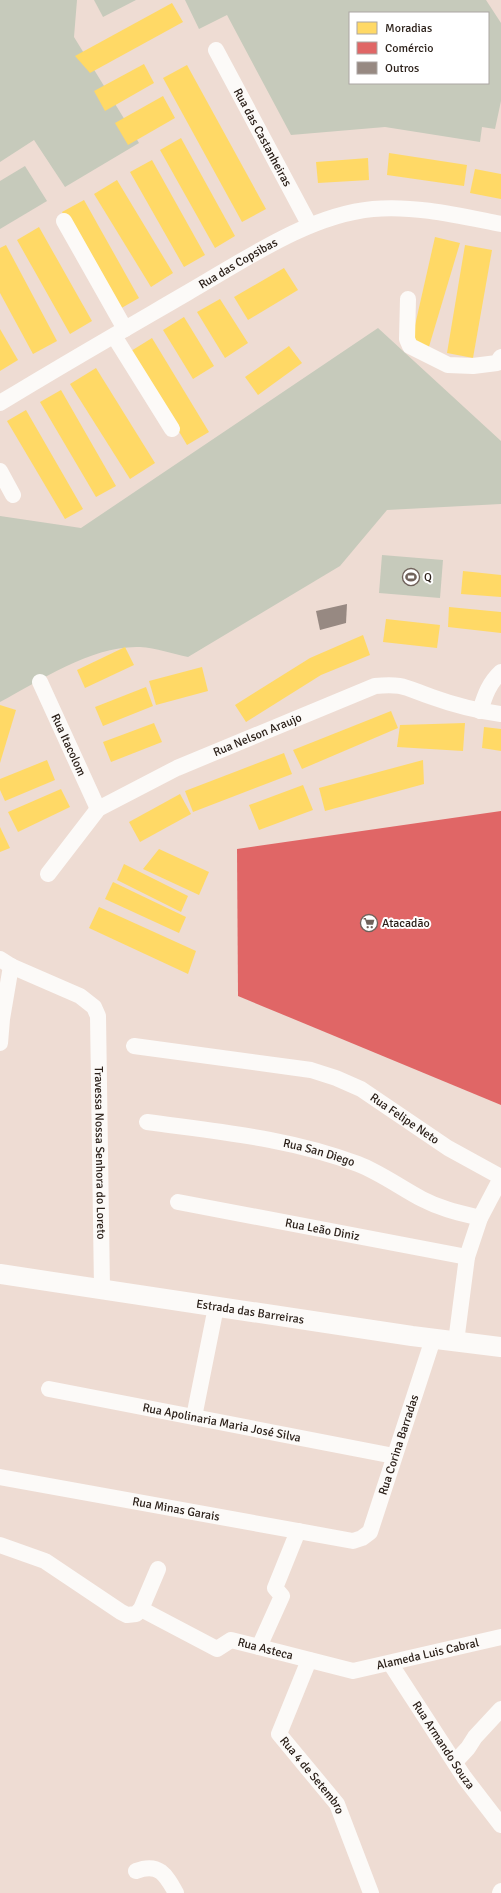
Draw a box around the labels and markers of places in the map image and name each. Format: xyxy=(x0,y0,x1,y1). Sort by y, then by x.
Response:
sports icon: Q xyxy=(401,567,421,587)
place label: Q xyxy=(424,570,432,585)
supermarket icon: Atacadão xyxy=(359,913,379,933)
place label: Atacadão xyxy=(382,916,430,931)

